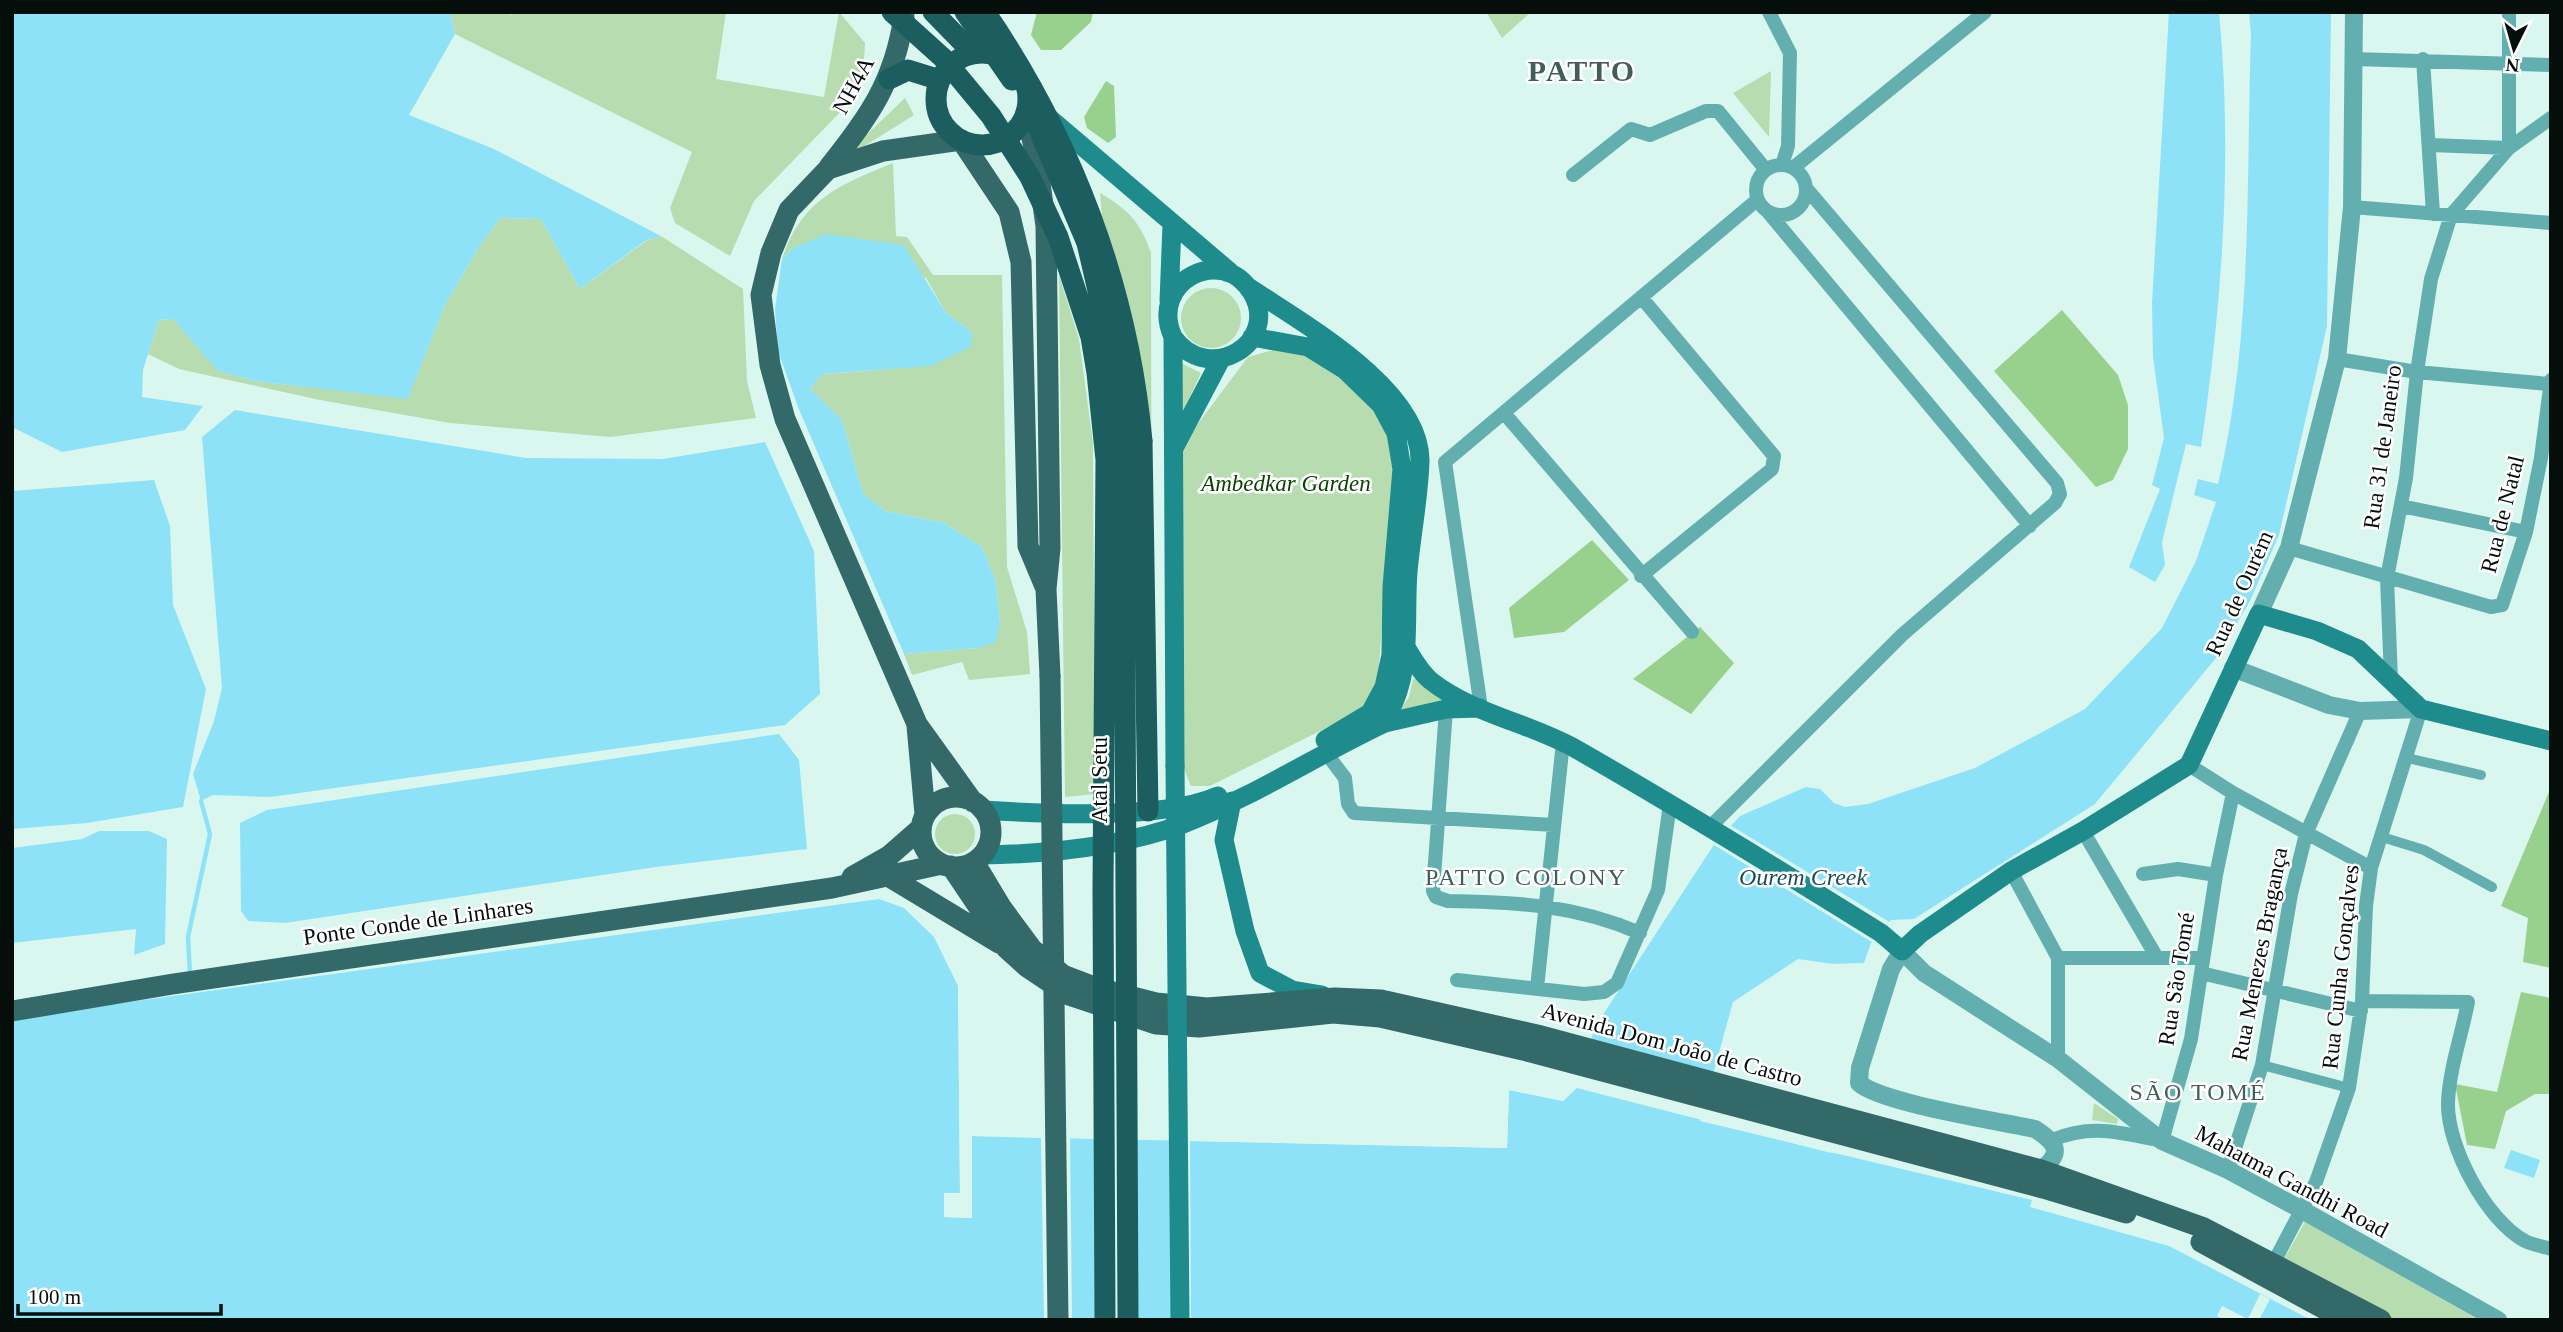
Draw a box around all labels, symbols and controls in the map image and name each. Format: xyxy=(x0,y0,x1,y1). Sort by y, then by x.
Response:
north arrow xyxy=(2479,14,2549,84)
street label: NH4A xyxy=(828,52,879,118)
district label: PATTO xyxy=(1528,54,1636,87)
text: N xyxy=(2505,54,2520,76)
street label: Rua 31 de Janeiro xyxy=(2359,363,2406,531)
street label: Rua de Natal xyxy=(2476,453,2529,575)
park label: Ambedkar Garden xyxy=(1199,471,1371,496)
street label: Rua de Ourém xyxy=(2201,527,2278,660)
street label: Atal Setu xyxy=(1087,736,1112,823)
street label: Rua Menezes Bragança xyxy=(2227,845,2292,1063)
street label: Rua Cunha Gonçalves xyxy=(2317,863,2364,1071)
district label: PATTO COLONY xyxy=(1425,864,1627,890)
water label: Ourem Creek xyxy=(1739,864,1867,890)
street label: Ponte Conde de Linhares xyxy=(302,893,535,950)
street label: Rua São Tomé xyxy=(2154,911,2199,1048)
street label: Avenida Dom João de Castro xyxy=(1539,998,1805,1091)
district label: SÃO TOMÉ xyxy=(2129,1079,2267,1105)
street label: Mahatma Gandhi Road xyxy=(2191,1120,2393,1243)
scale bar xyxy=(18,1272,220,1316)
text: 100 m xyxy=(28,1285,81,1309)

